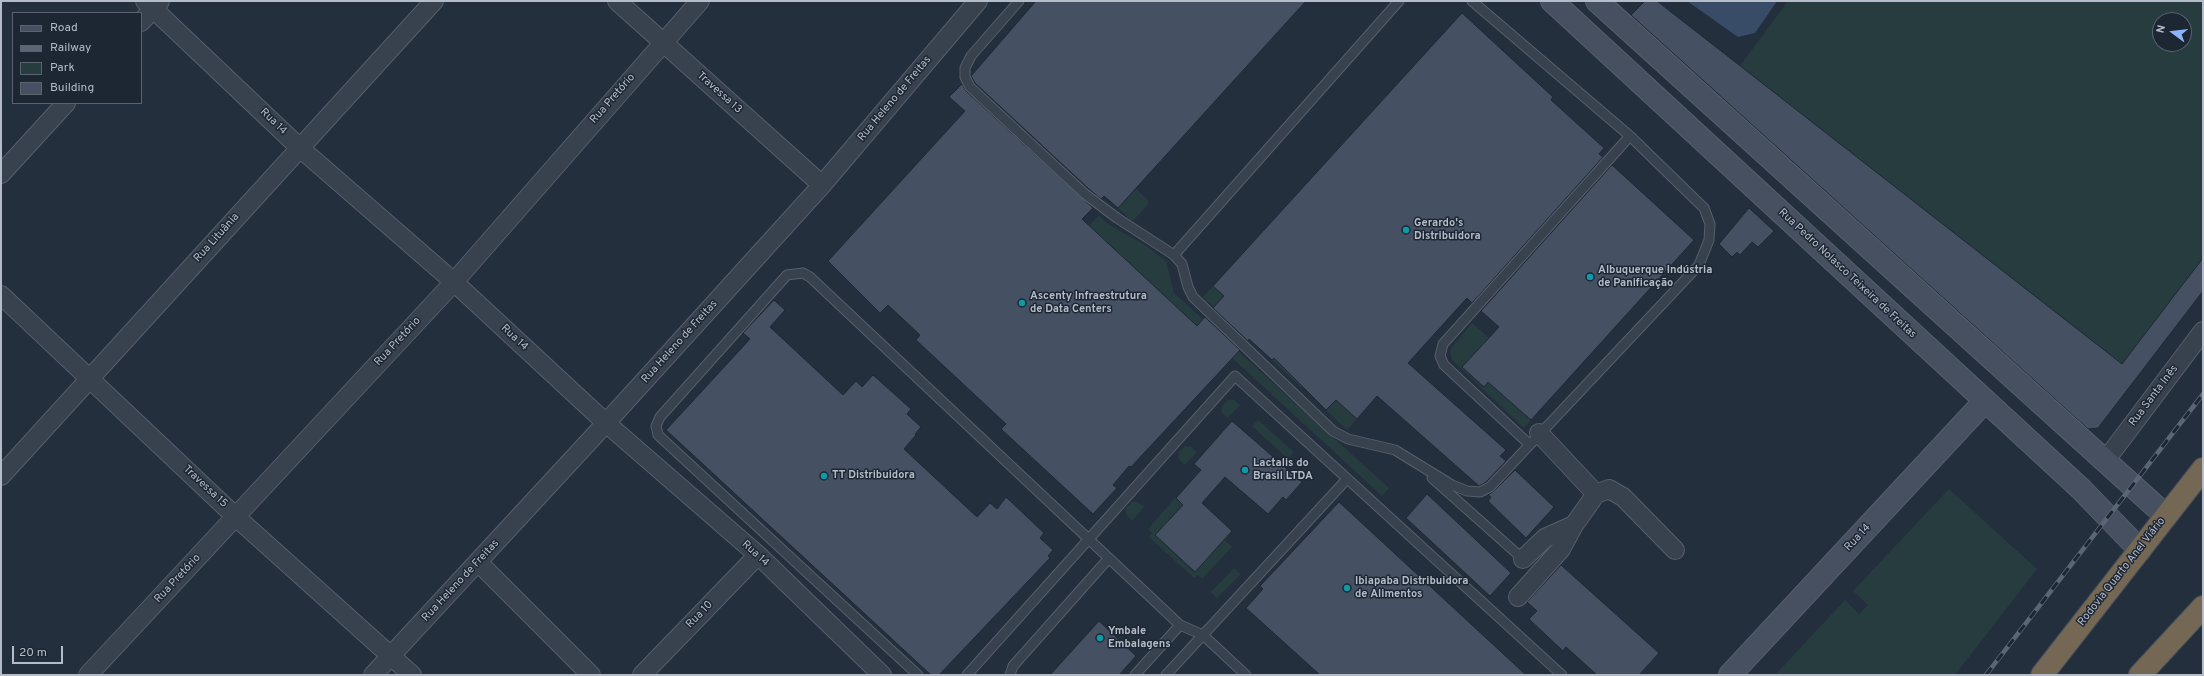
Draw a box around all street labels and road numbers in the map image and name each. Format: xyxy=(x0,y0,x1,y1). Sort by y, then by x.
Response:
street label: Rua Heleno de Freitas xyxy=(855,54,935,144)
street label: Travessa 13 xyxy=(694,69,744,117)
street label: Rua Pretório xyxy=(588,71,638,127)
street label: Rua 14 xyxy=(257,106,289,138)
street label: Rua Pedro Nolasco Teixeira de Freitas xyxy=(1775,206,1919,342)
street label: Rua Lituânia xyxy=(192,211,242,265)
street label: Rua Heleno de Freitas xyxy=(639,298,721,386)
street label: Rua Pretório xyxy=(372,315,424,369)
street label: Rua 14 xyxy=(498,322,530,354)
street label: Rua Santa Inês xyxy=(2127,363,2181,429)
street label: Travessa 15 xyxy=(180,463,230,511)
street label: Rodovia Quarto Anel Viário xyxy=(2076,515,2168,629)
street label: Rua 14 xyxy=(1842,522,1874,554)
street label: Rua Heleno de Freitas xyxy=(420,537,502,625)
street label: Rua 14 xyxy=(739,538,771,570)
street label: Rua Pretório xyxy=(152,552,204,606)
street label: Rua 10 xyxy=(684,599,716,631)

